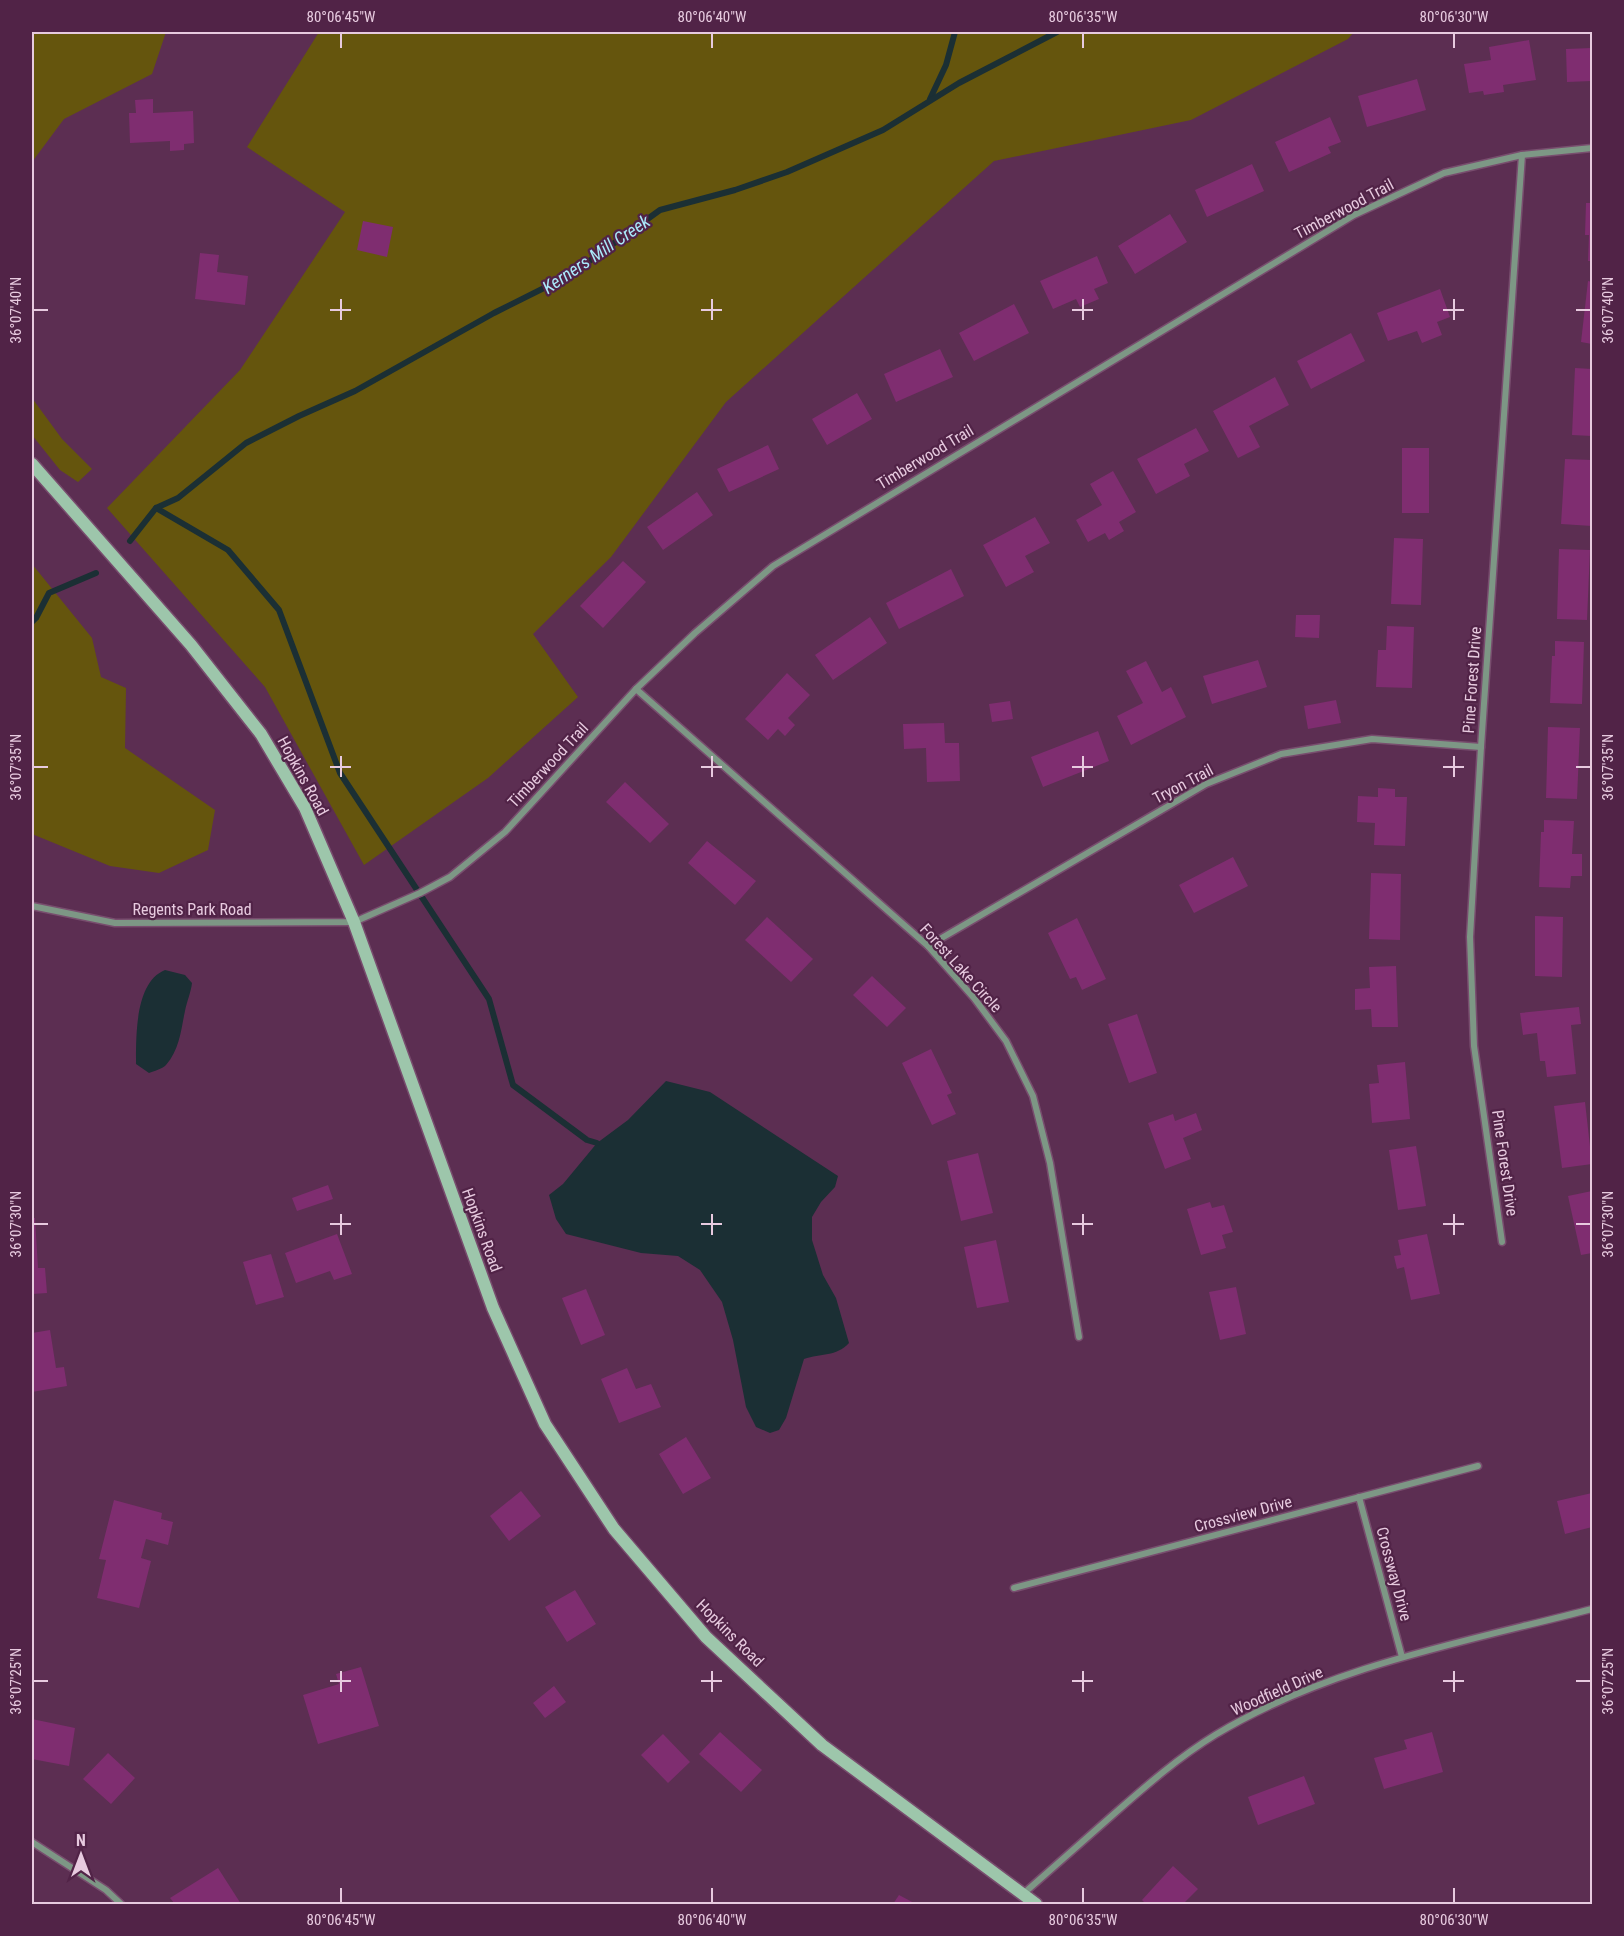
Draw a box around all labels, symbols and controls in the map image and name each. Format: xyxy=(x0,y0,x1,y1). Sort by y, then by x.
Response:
text: 80°06'45"W xyxy=(307,8,376,26)
text: 80°06'40"W xyxy=(678,8,747,26)
text: 80°06'35"W xyxy=(1049,8,1118,26)
text: 80°06'30"W xyxy=(1420,8,1489,26)
street label: Timberwood Trail xyxy=(1291,175,1397,243)
water label: Kerners Mill Creek xyxy=(538,210,655,298)
text: 36°07'40"N xyxy=(7,277,25,343)
text: 36°07'40"N xyxy=(1599,277,1617,343)
street label: Timberwood Trail xyxy=(873,421,977,493)
street label: Pine Forest Drive xyxy=(1459,626,1485,734)
street label: Timberwood Trail xyxy=(504,718,592,812)
street label: Hopkins Road xyxy=(273,733,333,819)
text: 36°07'35"N xyxy=(7,734,25,800)
text: 36°07'35"N xyxy=(1599,734,1617,800)
street label: Tryon Trail xyxy=(1150,760,1216,808)
street label: Regents Park Road xyxy=(132,900,252,919)
street label: Forest Lake Circle xyxy=(916,920,1006,1016)
street label: Pine Forest Drive xyxy=(1488,1109,1522,1217)
street label: Hopkins Road xyxy=(458,1186,506,1274)
text: 36°07'30"N xyxy=(7,1191,25,1257)
text: 36°07'30"N xyxy=(1599,1191,1617,1257)
street label: Crossview Drive xyxy=(1192,1492,1294,1536)
street label: Crossway Drive xyxy=(1372,1525,1416,1623)
street label: Hopkins Road xyxy=(692,1595,768,1671)
text: 36°07'25"N xyxy=(7,1648,25,1714)
text: 36°07'25"N xyxy=(1599,1648,1617,1714)
street label: Woodfield Drive xyxy=(1228,1662,1326,1720)
north arrow xyxy=(51,1825,111,1885)
text: N xyxy=(76,1831,86,1850)
text: 80°06'45"W xyxy=(307,1911,376,1929)
text: 80°06'40"W xyxy=(678,1911,747,1929)
text: 80°06'35"W xyxy=(1049,1911,1118,1929)
text: 80°06'30"W xyxy=(1420,1911,1489,1929)

